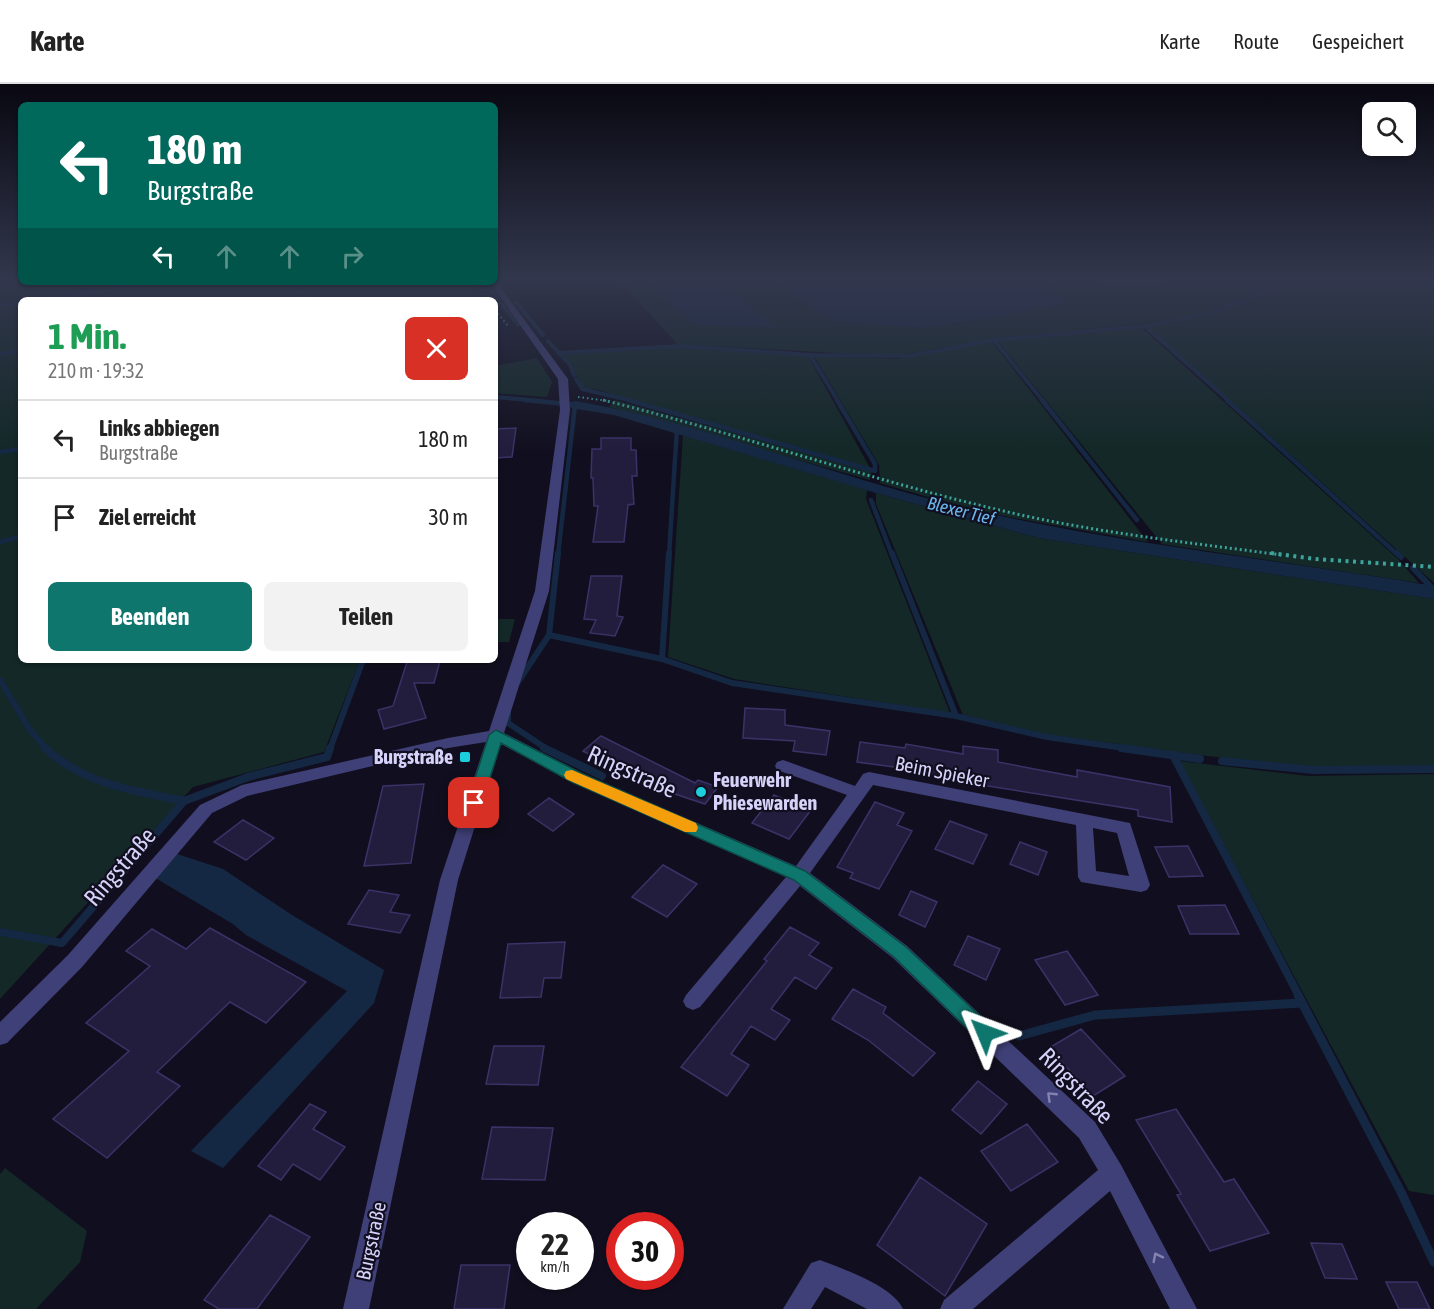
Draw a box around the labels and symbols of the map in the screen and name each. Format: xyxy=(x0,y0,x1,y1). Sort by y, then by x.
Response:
water label: Blexer Tief xyxy=(925,492,998,529)
street label: Ringstraße xyxy=(583,740,681,803)
place label: Burgstraße xyxy=(374,745,453,768)
marker: Burgstraße xyxy=(458,750,472,764)
street label: Beim Spieker xyxy=(893,751,992,792)
place label: Feuerwehr Phiesewarden xyxy=(713,768,817,814)
pin xyxy=(448,777,499,828)
marker: Feuerwehr Phiesewarden xyxy=(694,785,708,799)
street label: Ringstraße xyxy=(78,822,161,911)
position arrow xyxy=(953,1001,1017,1065)
street label: Ringstraße xyxy=(1034,1042,1119,1129)
one-way arrow xyxy=(1047,1092,1058,1103)
street label: Burgstraße xyxy=(351,1200,390,1282)
speed limit sign: 30 xyxy=(606,1212,684,1290)
one-way arrow xyxy=(1153,1253,1164,1263)

